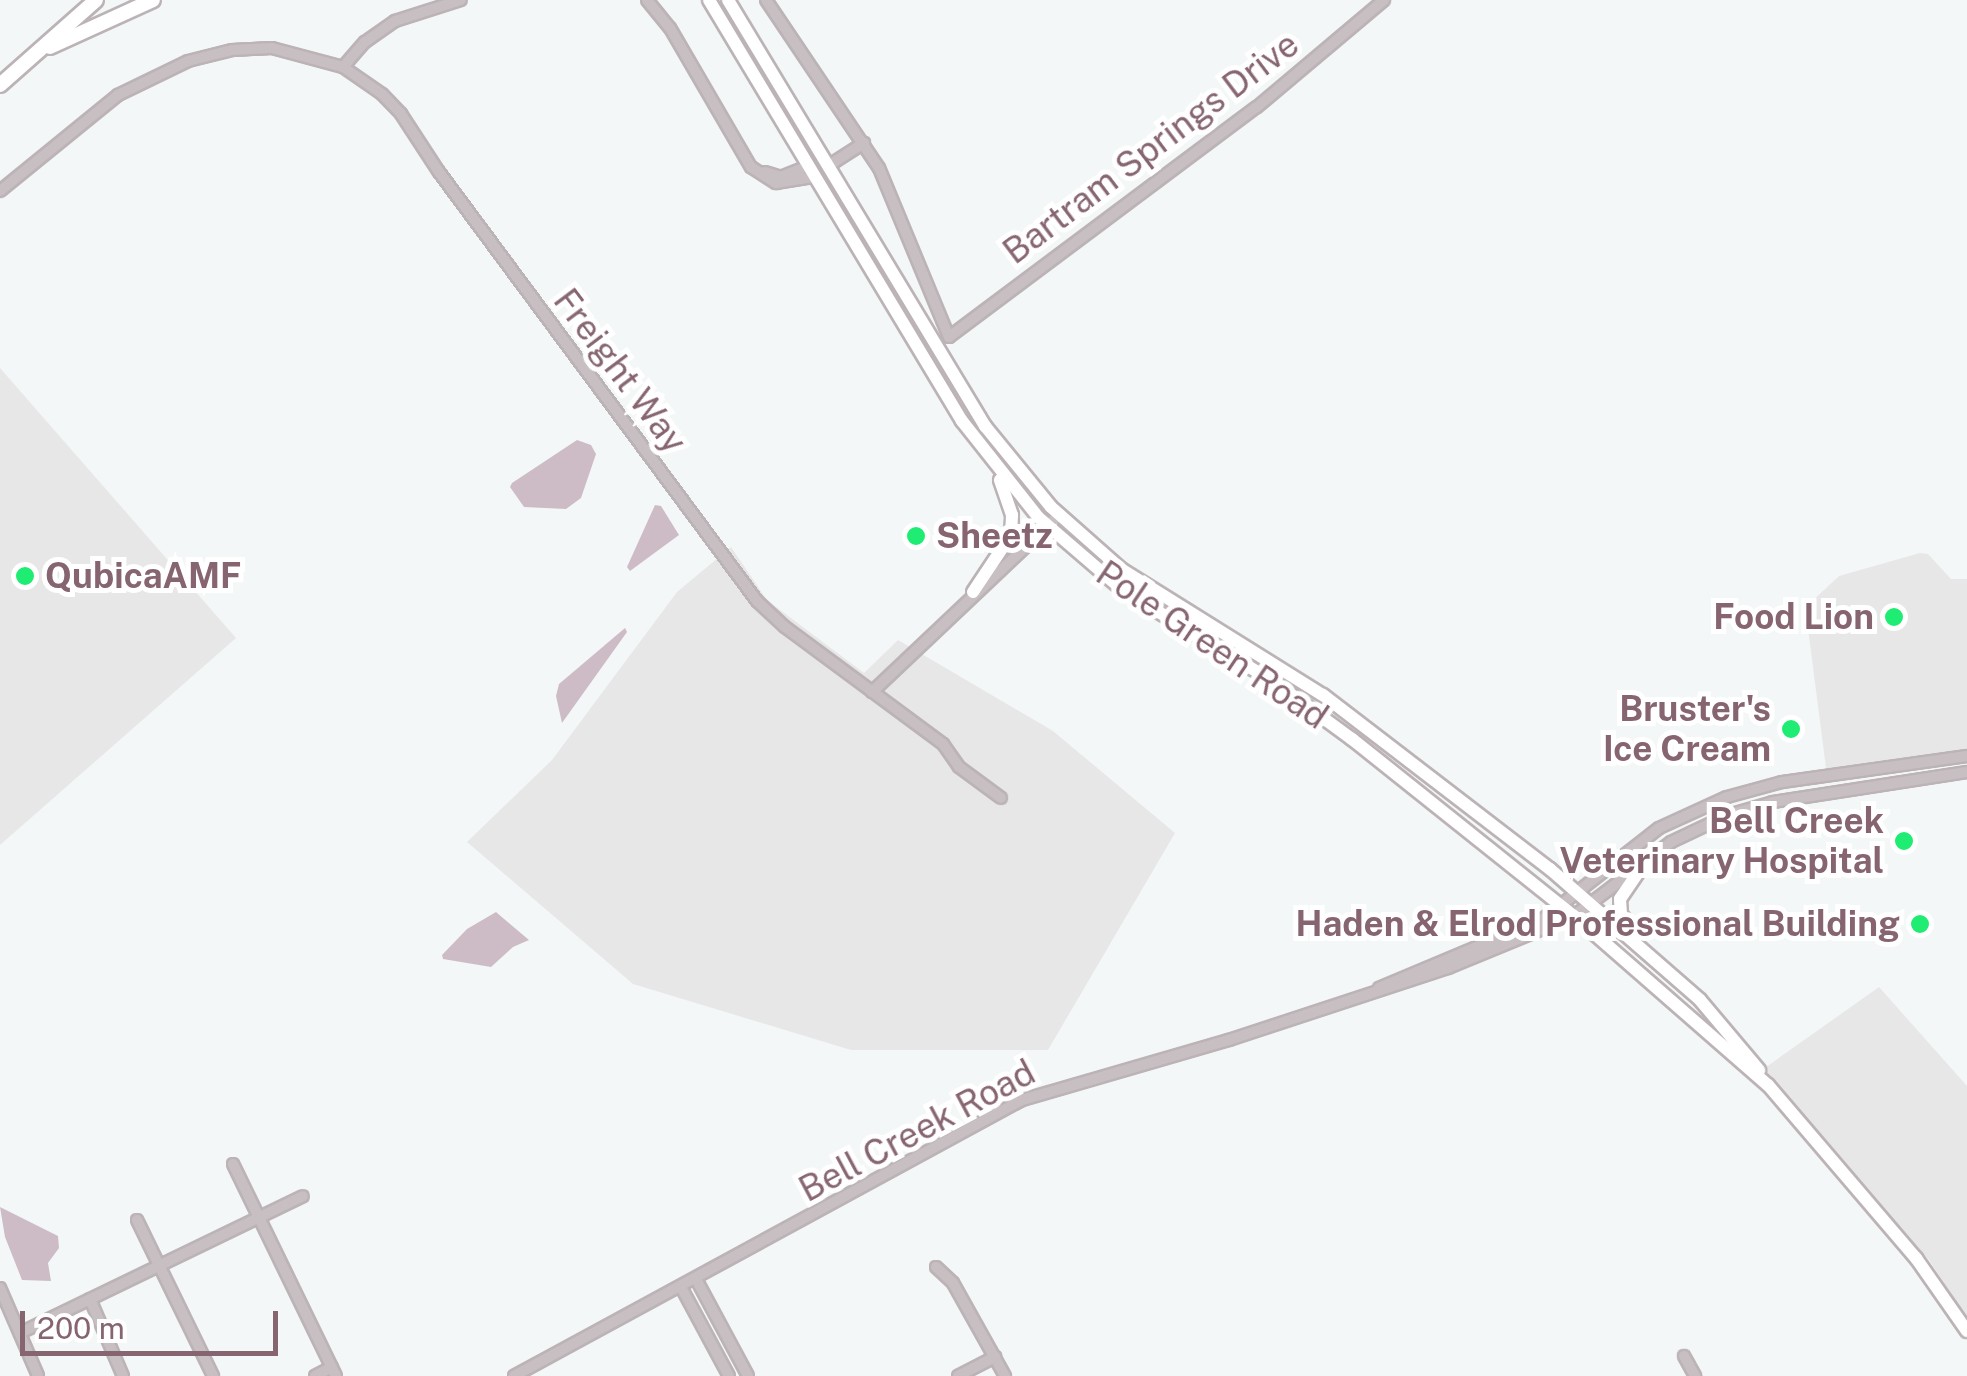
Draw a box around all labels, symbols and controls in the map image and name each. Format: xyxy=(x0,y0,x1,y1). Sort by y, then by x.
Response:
street label: Bartram Springs Drive xyxy=(995,23,1307,273)
street label: Freight Way xyxy=(544,280,696,462)
place label: Sheetz xyxy=(936,515,1053,557)
marker: Sheetz xyxy=(905,525,927,547)
street label: Pole Green Road xyxy=(1088,552,1336,738)
place label: QubicaAMF xyxy=(45,555,242,597)
marker: QubicaAMF xyxy=(14,565,36,587)
place label: Food Lion xyxy=(1713,596,1874,638)
marker: Food Lion xyxy=(1883,606,1905,628)
place label: Bruster's Ice Cream xyxy=(1603,688,1771,770)
marker: Bruster's Ice Cream xyxy=(1780,718,1802,740)
place label: Bell Creek Veterinary Hospital xyxy=(1559,800,1884,882)
marker: Bell Creek Veterinary Hospital xyxy=(1893,830,1915,852)
place label: Haden & Elrod Professional Building xyxy=(1296,903,1900,945)
marker: Haden & Elrod Professional Building xyxy=(1909,913,1931,935)
street label: Bell Creek Road xyxy=(792,1051,1042,1211)
scale bar xyxy=(25,1291,282,1353)
text: 200 m xyxy=(37,1310,125,1346)

